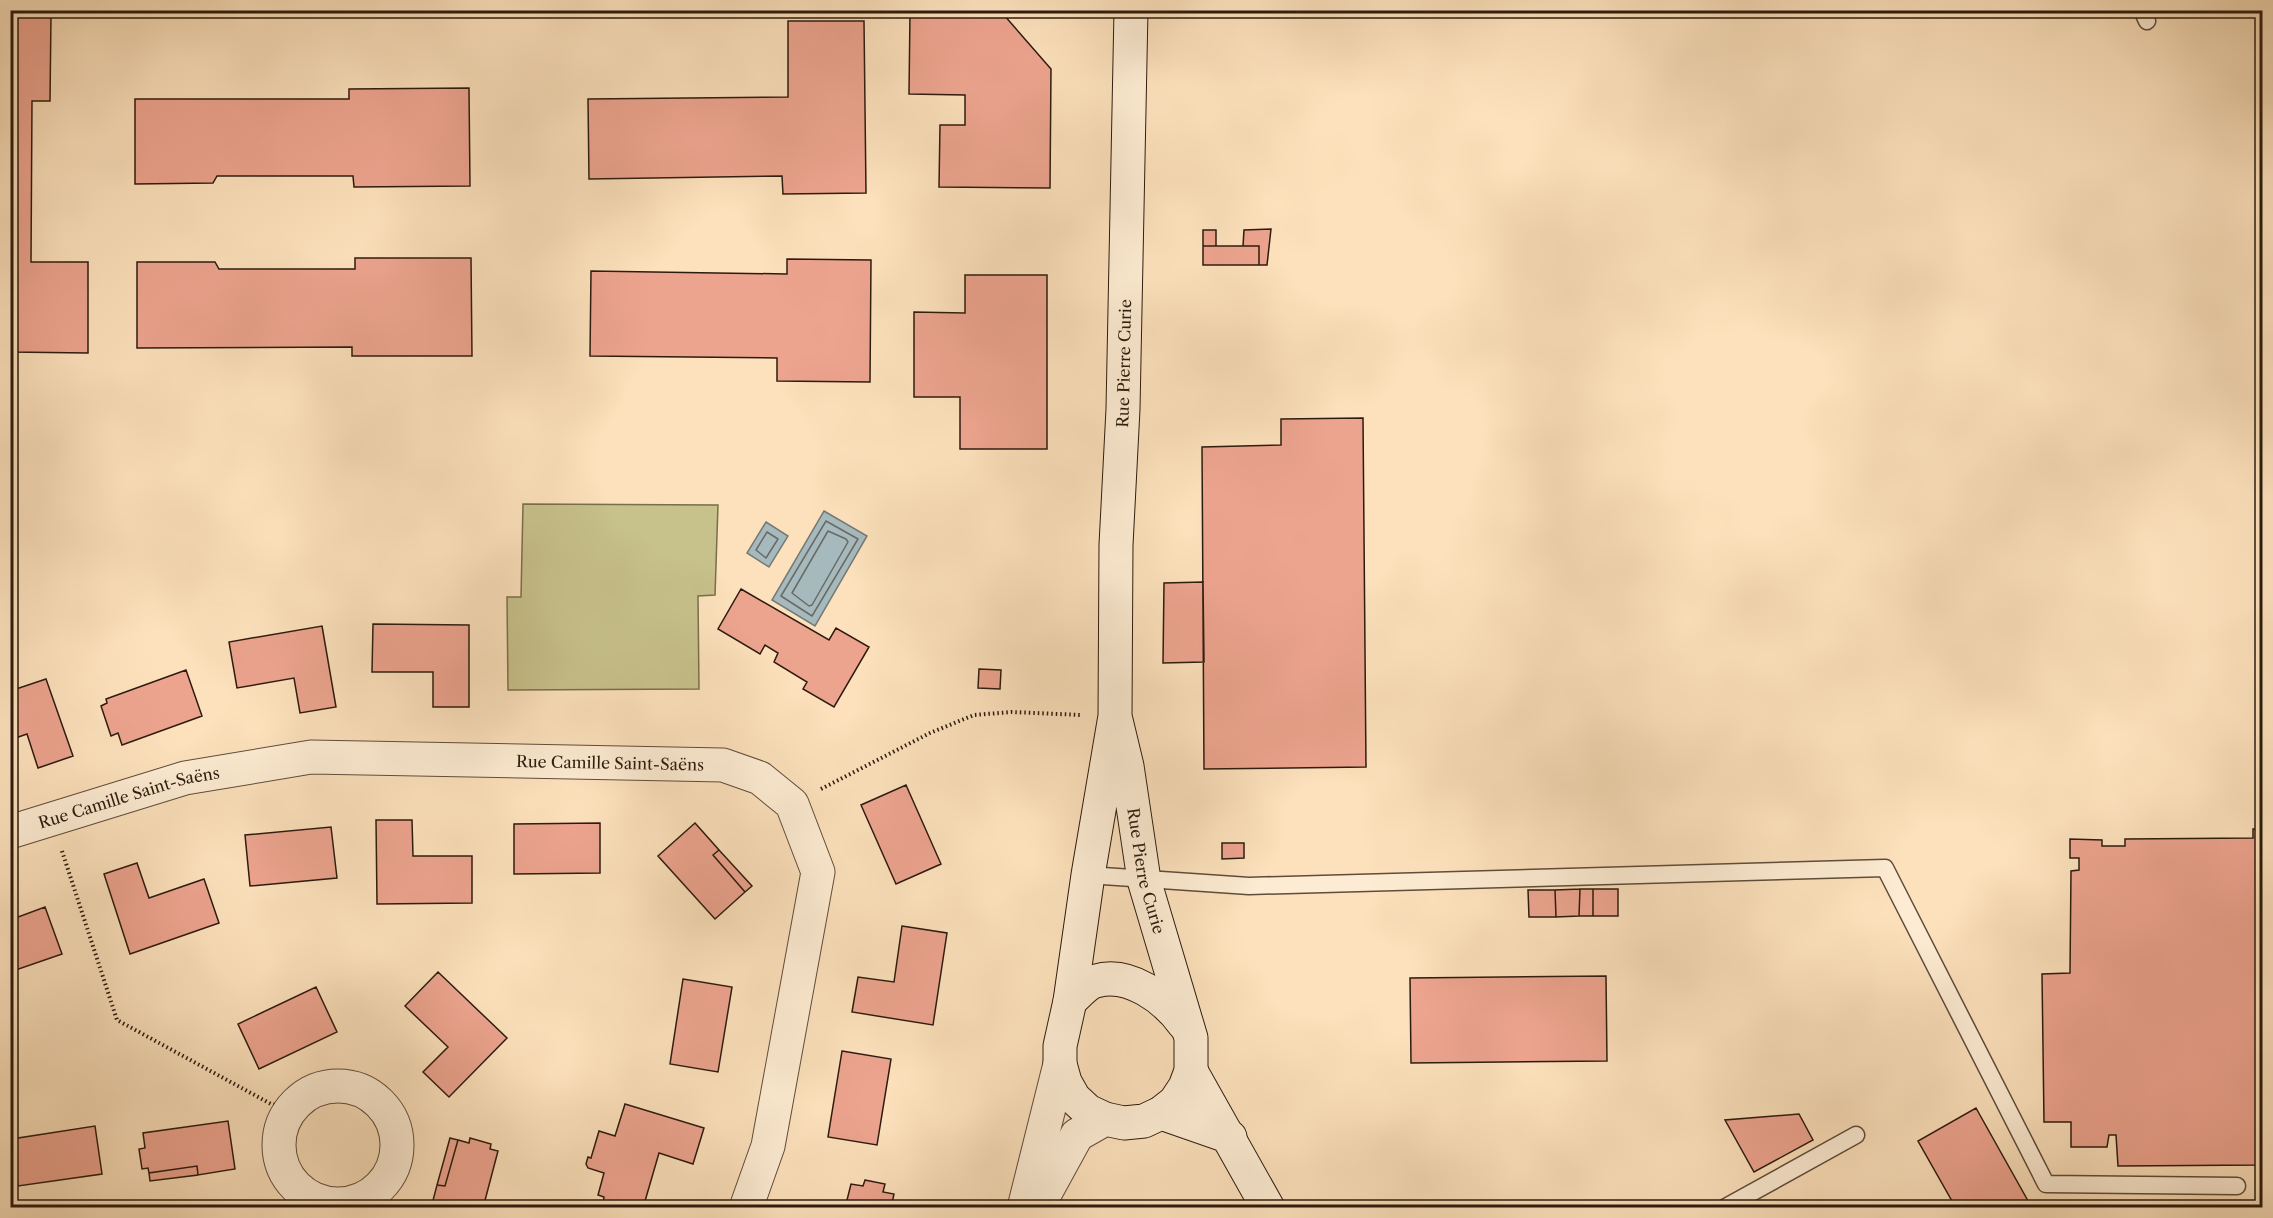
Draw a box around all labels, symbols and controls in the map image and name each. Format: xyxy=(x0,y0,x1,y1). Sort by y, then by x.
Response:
street label: Rue Pierre Curie xyxy=(1112,299,1135,428)
street label: Rue Camille Saint-Saëns xyxy=(516,751,704,775)
street label: Rue Camille Saint-Saëns xyxy=(36,762,221,833)
street label: Rue Pierre Curie xyxy=(1123,806,1169,936)

